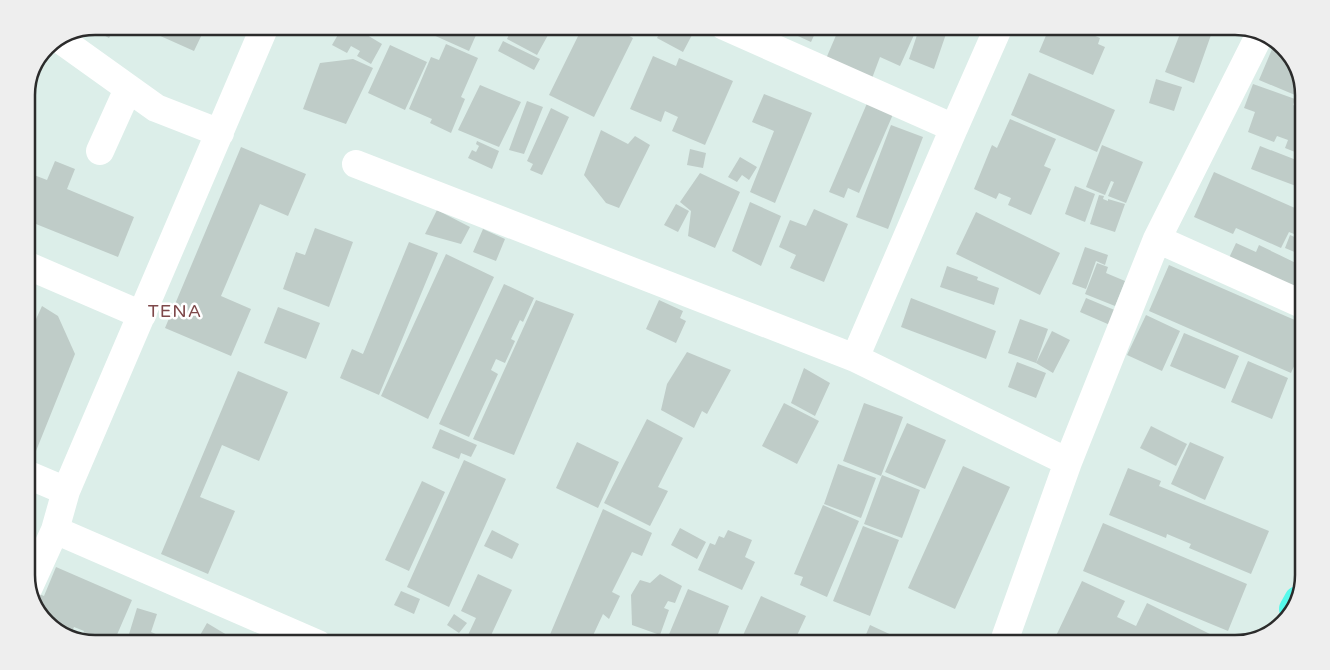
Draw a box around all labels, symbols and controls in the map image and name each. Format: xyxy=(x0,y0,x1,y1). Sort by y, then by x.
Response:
district label: TENA xyxy=(148,300,202,322)

